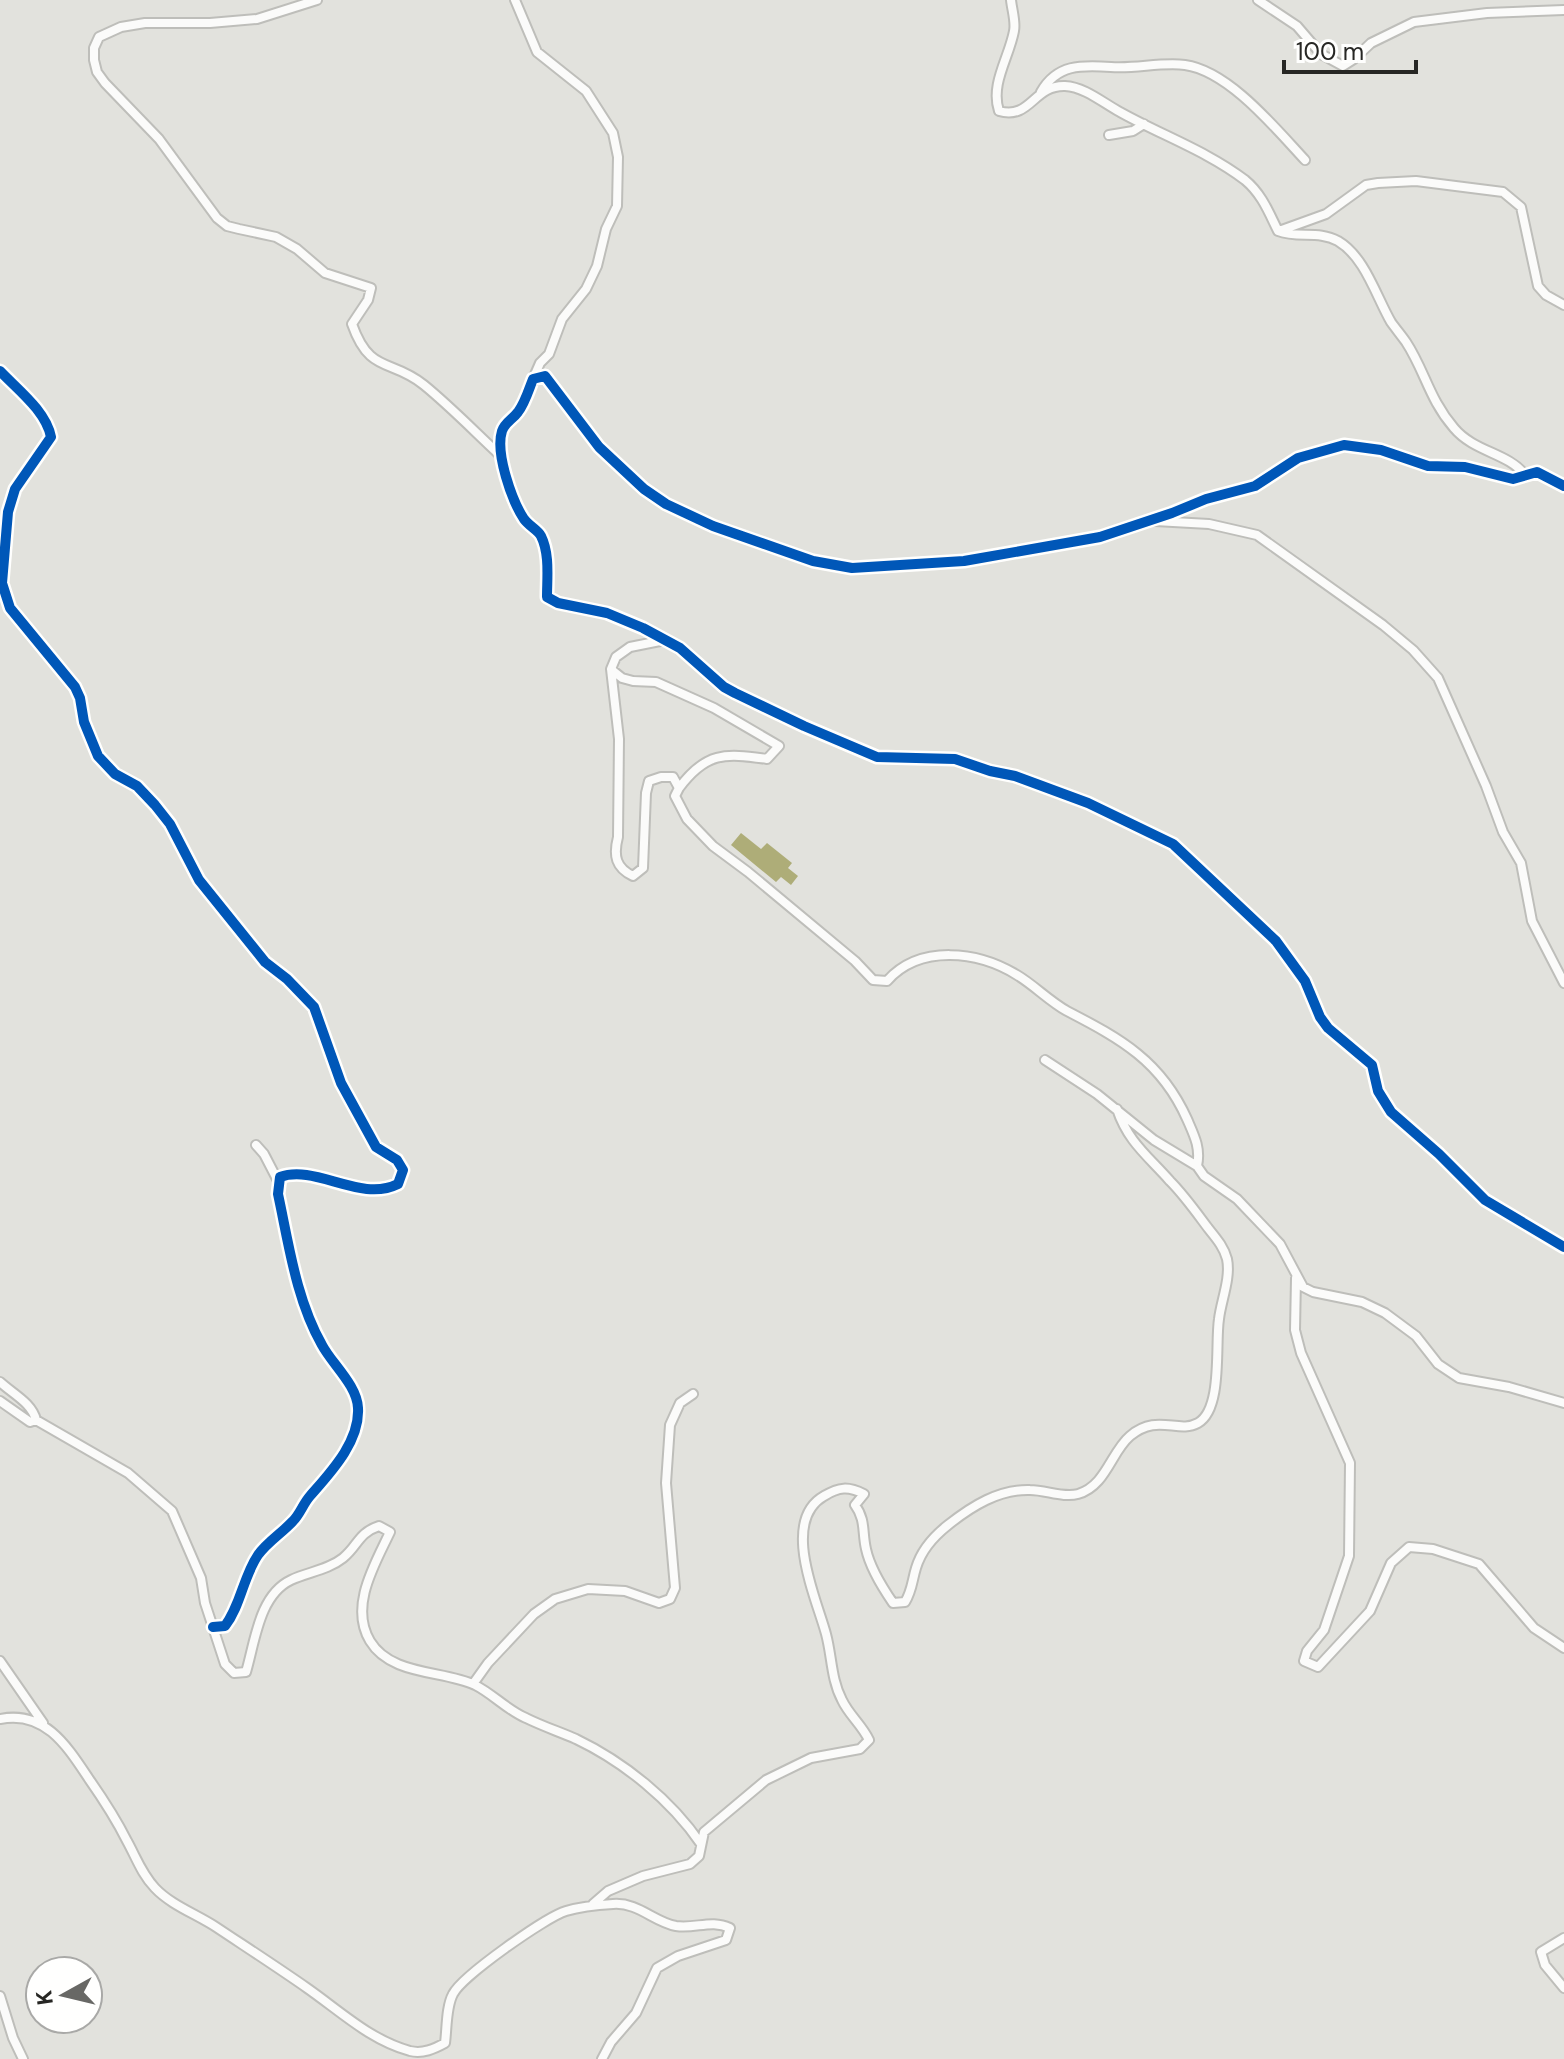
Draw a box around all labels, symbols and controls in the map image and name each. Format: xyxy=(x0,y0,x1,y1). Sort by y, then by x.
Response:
scale bar xyxy=(1284,24,1416,74)
text: 100 m xyxy=(1296,36,1364,67)
north arrow xyxy=(24,1955,104,2035)
text: K xyxy=(29,1989,60,2007)

